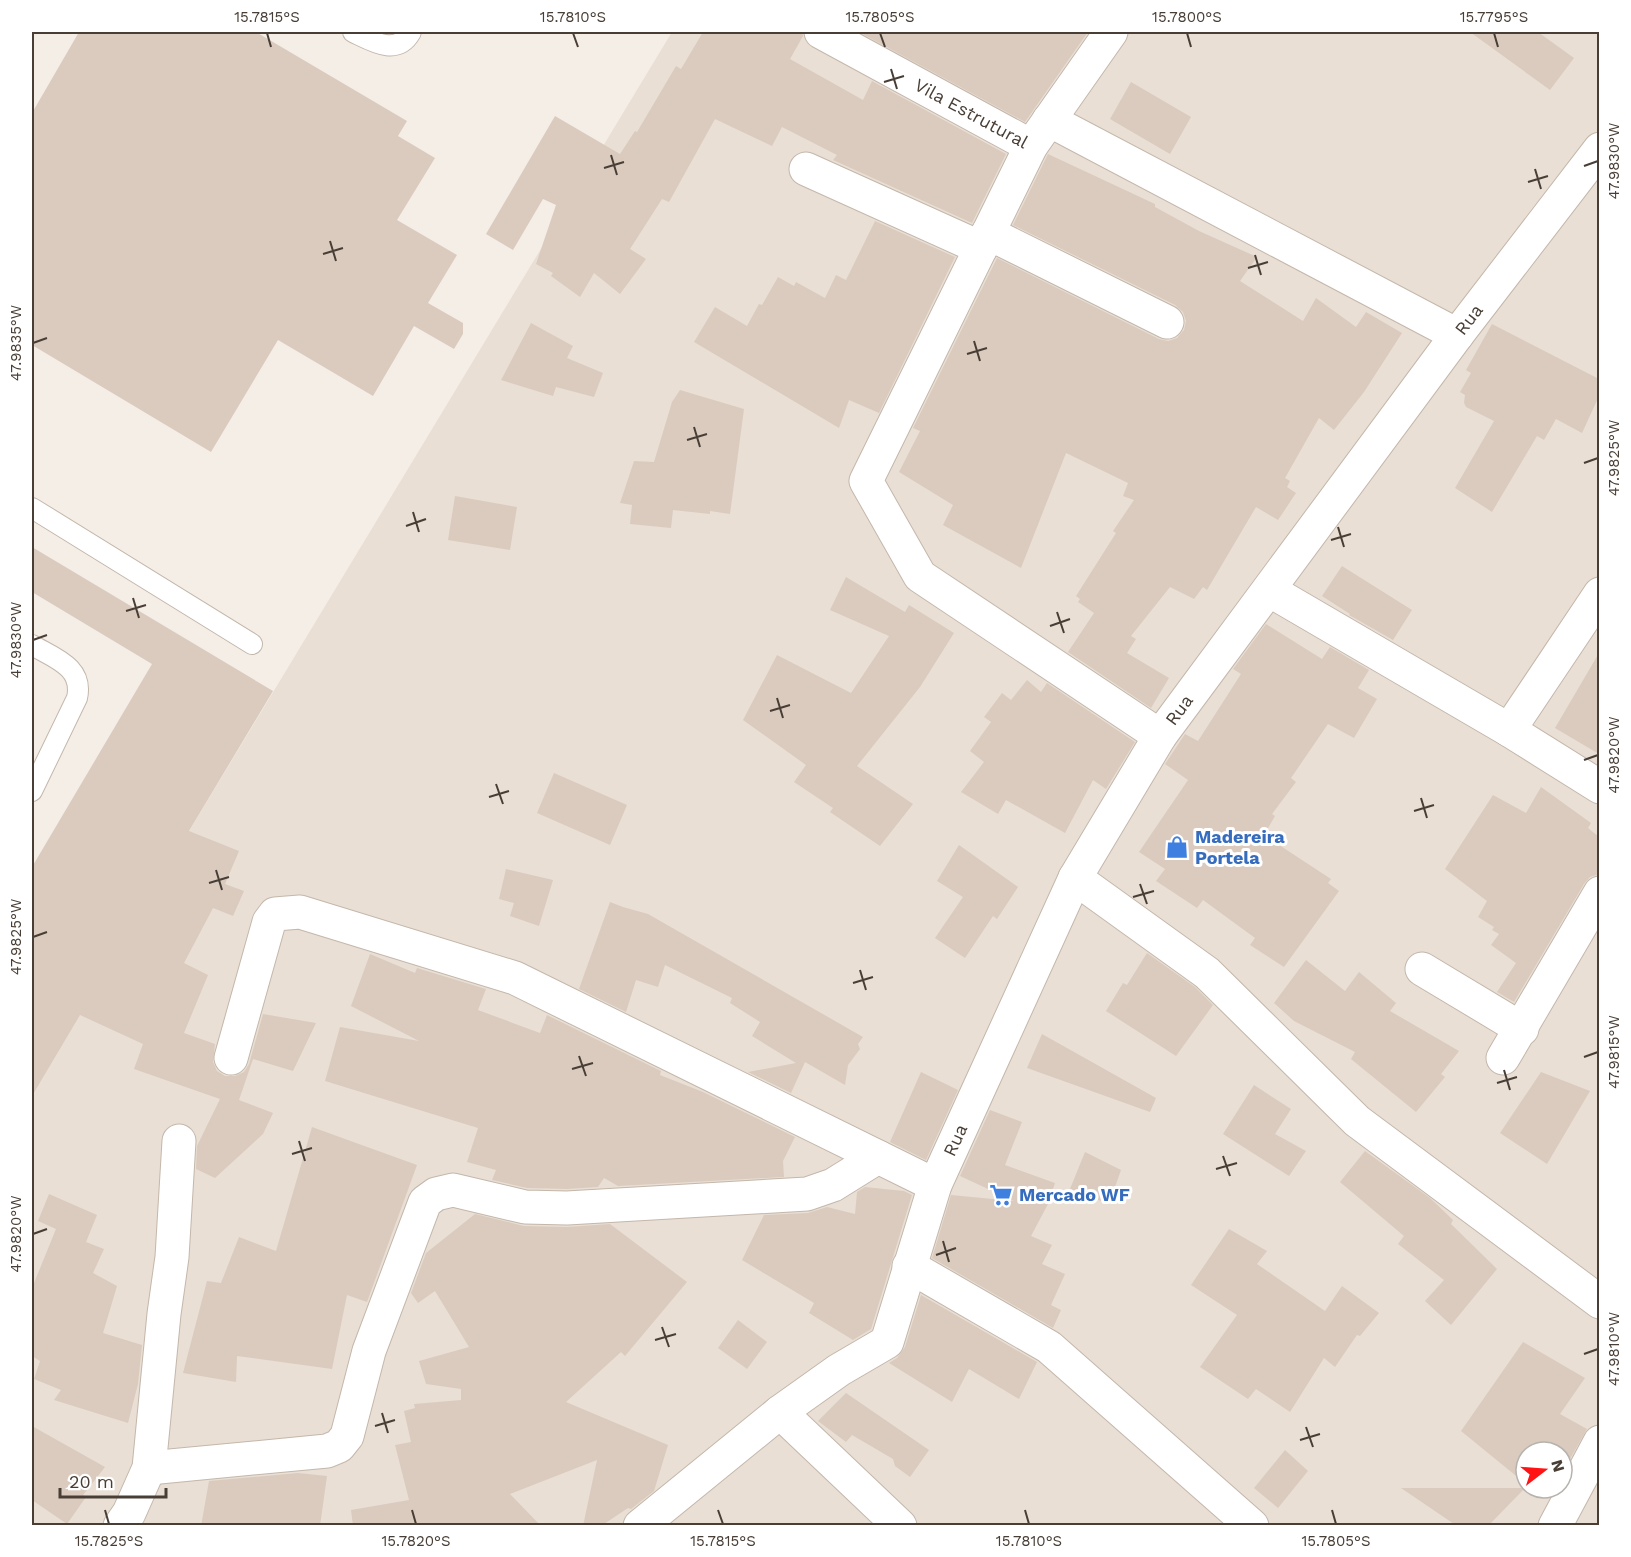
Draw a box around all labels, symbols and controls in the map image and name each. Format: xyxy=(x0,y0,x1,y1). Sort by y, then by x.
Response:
text: 15.7815°S xyxy=(234,8,300,26)
text: 15.7810°S xyxy=(540,8,606,26)
text: 15.7805°S xyxy=(845,8,915,26)
text: 15.7800°S xyxy=(1152,8,1222,26)
text: 15.7795°S xyxy=(1460,8,1528,26)
street label: Vila Estrutural xyxy=(911,74,1032,153)
text: 47.9830°W xyxy=(1605,123,1623,199)
street label: Rua xyxy=(1450,300,1487,339)
text: 47.9835°W xyxy=(7,305,25,381)
text: 47.9825°W xyxy=(1605,420,1623,496)
text: 47.9830°W xyxy=(7,602,25,678)
street label: Rua xyxy=(1161,690,1197,729)
text: 47.9820°W xyxy=(1605,716,1623,794)
place label: Madereira Portela xyxy=(1195,826,1285,868)
shop icon: Madereira Portela xyxy=(1164,834,1190,860)
text: 47.9825°W xyxy=(7,899,25,975)
text: 47.9815°W xyxy=(1605,1015,1623,1089)
street label: Rua xyxy=(939,1121,971,1159)
supermarket icon: Mercado WF xyxy=(988,1182,1014,1208)
place label: Mercado WF xyxy=(1019,1184,1130,1205)
text: 47.9820°W xyxy=(7,1195,25,1273)
text: 47.9810°W xyxy=(1605,1312,1623,1386)
north arrow xyxy=(1514,1440,1574,1500)
text: N xyxy=(1547,1457,1569,1474)
scale bar xyxy=(60,1461,166,1499)
text: 20 m xyxy=(69,1471,114,1492)
text: 15.7825°S xyxy=(75,1532,143,1550)
text: 15.7820°S xyxy=(381,1532,451,1550)
text: 15.7815°S xyxy=(690,1532,756,1550)
text: 15.7810°S xyxy=(996,1532,1062,1550)
text: 15.7805°S xyxy=(1301,1532,1371,1550)

